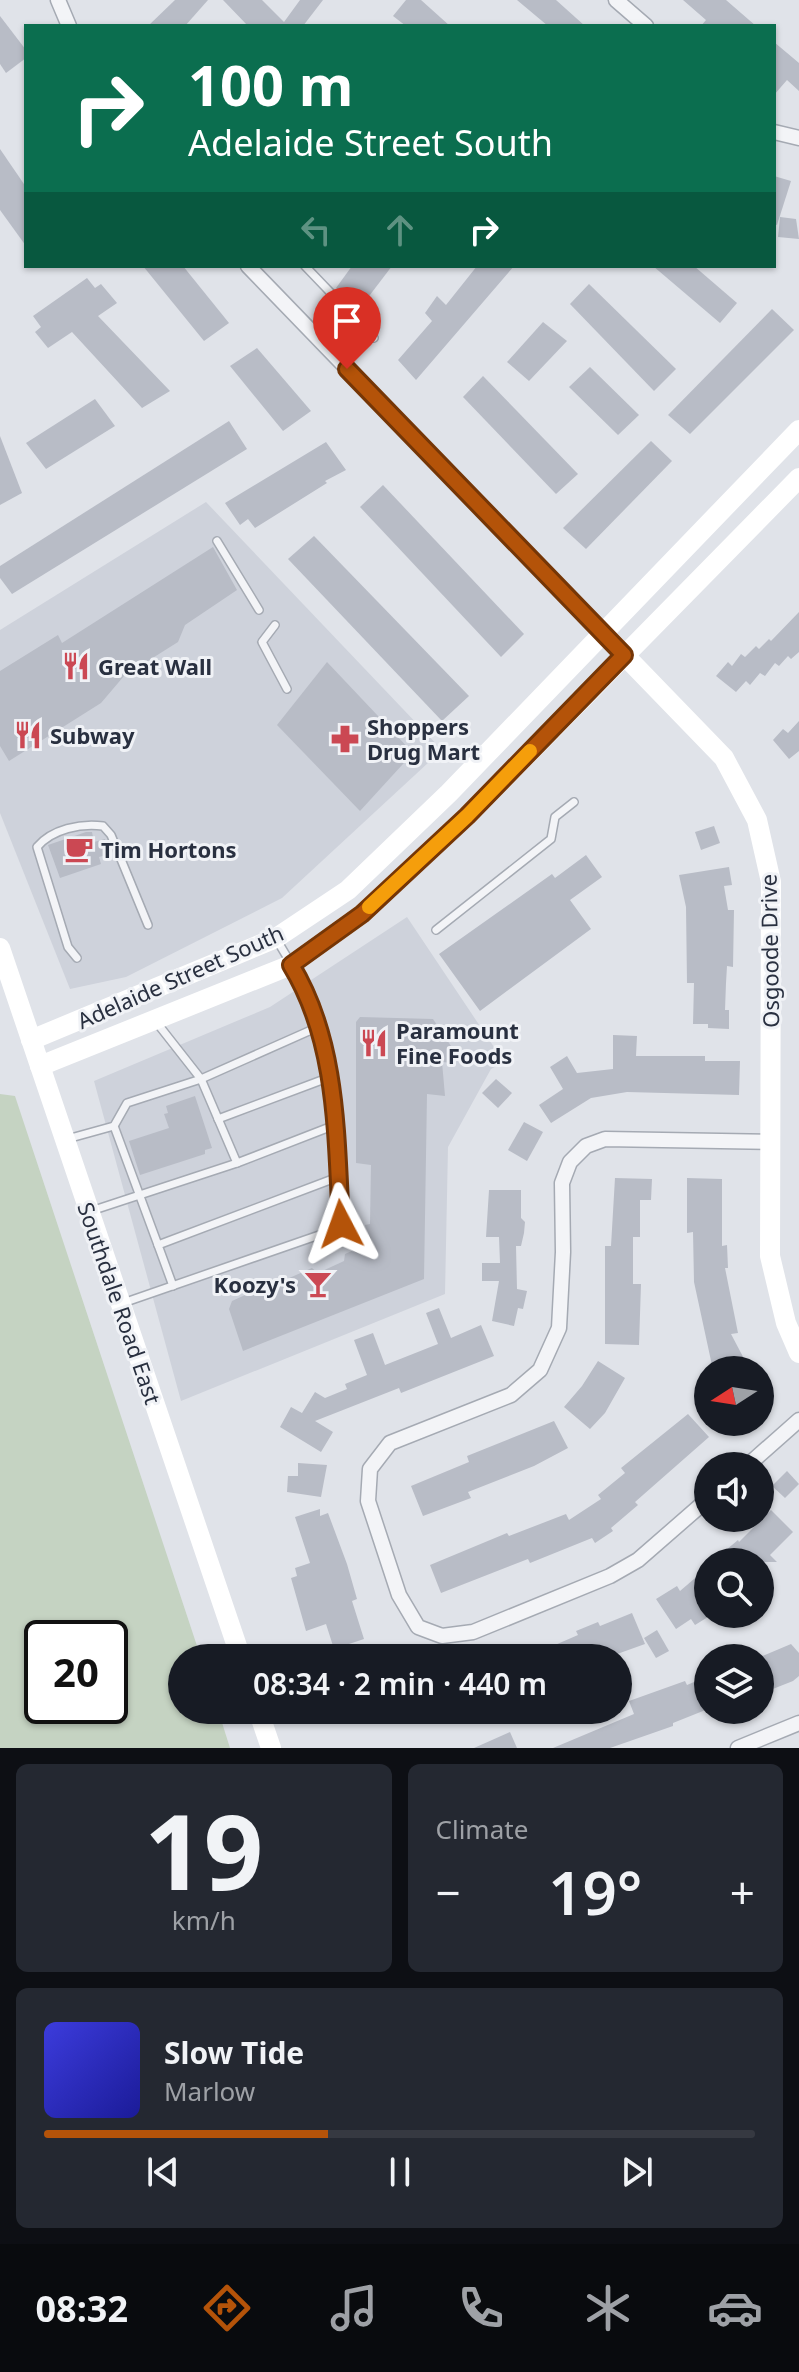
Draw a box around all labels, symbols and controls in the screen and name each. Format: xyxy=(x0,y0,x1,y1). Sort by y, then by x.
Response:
text: 100 m xyxy=(188,46,353,122)
icon: right xyxy=(56,56,160,160)
text: Adelaide Street South xyxy=(188,118,553,167)
icon: left xyxy=(294,208,338,252)
icon: ahead xyxy=(378,208,422,252)
icon: right xyxy=(462,208,506,252)
pin xyxy=(313,287,381,369)
icon: arrive xyxy=(325,299,369,343)
restaurant icon: Great Wall xyxy=(61,651,91,681)
place label: Great Wall xyxy=(98,651,212,681)
place label: Shoppers Drug Mart xyxy=(367,711,480,766)
restaurant icon: Subway xyxy=(13,720,43,750)
place label: Subway xyxy=(50,720,135,750)
pharmacy icon: Shoppers Drug Mart xyxy=(330,724,360,754)
cafe icon: Tim Hortons xyxy=(64,834,94,864)
place label: Tim Hortons xyxy=(101,834,237,864)
street label: Osgoode Drive xyxy=(753,874,785,1028)
street label: Adelaide Street South xyxy=(72,917,288,1035)
place label: Paramount Fine Foods xyxy=(396,1015,519,1070)
restaurant icon: Paramount Fine Foods xyxy=(359,1028,389,1058)
position arrow xyxy=(299,1182,383,1266)
street label: Southdale Road East xyxy=(71,1198,169,1408)
place label: Koozy's xyxy=(214,1269,296,1299)
bar icon: Koozy's xyxy=(303,1269,333,1299)
north arrow xyxy=(694,1356,774,1436)
map controls xyxy=(694,1356,774,1724)
button: sound xyxy=(694,1452,774,1532)
button: search xyxy=(694,1548,774,1628)
speed limit sign: 20 xyxy=(24,1620,128,1724)
button: layers xyxy=(694,1644,774,1724)
text: 08:34 · 2 min · 440 m xyxy=(253,1663,547,1704)
text: 19 xyxy=(144,1779,263,1920)
text: Climate xyxy=(436,1811,528,1847)
text: 19° xyxy=(548,1851,642,1933)
text: − xyxy=(436,1862,461,1922)
text: + xyxy=(730,1862,755,1922)
text: km/h xyxy=(172,1902,236,1938)
text: Slow Tide xyxy=(164,2032,304,2073)
text: Marlow xyxy=(164,2073,255,2109)
icon: previous xyxy=(141,2150,185,2194)
icon: pause xyxy=(378,2150,422,2194)
icon: next xyxy=(615,2150,659,2194)
icon: directions xyxy=(199,2280,255,2336)
icon: music xyxy=(326,2280,382,2336)
icon: phone xyxy=(453,2280,509,2336)
icon: climate xyxy=(580,2280,636,2336)
icon: car xyxy=(707,2280,763,2336)
text: 08:32 xyxy=(36,2284,128,2333)

